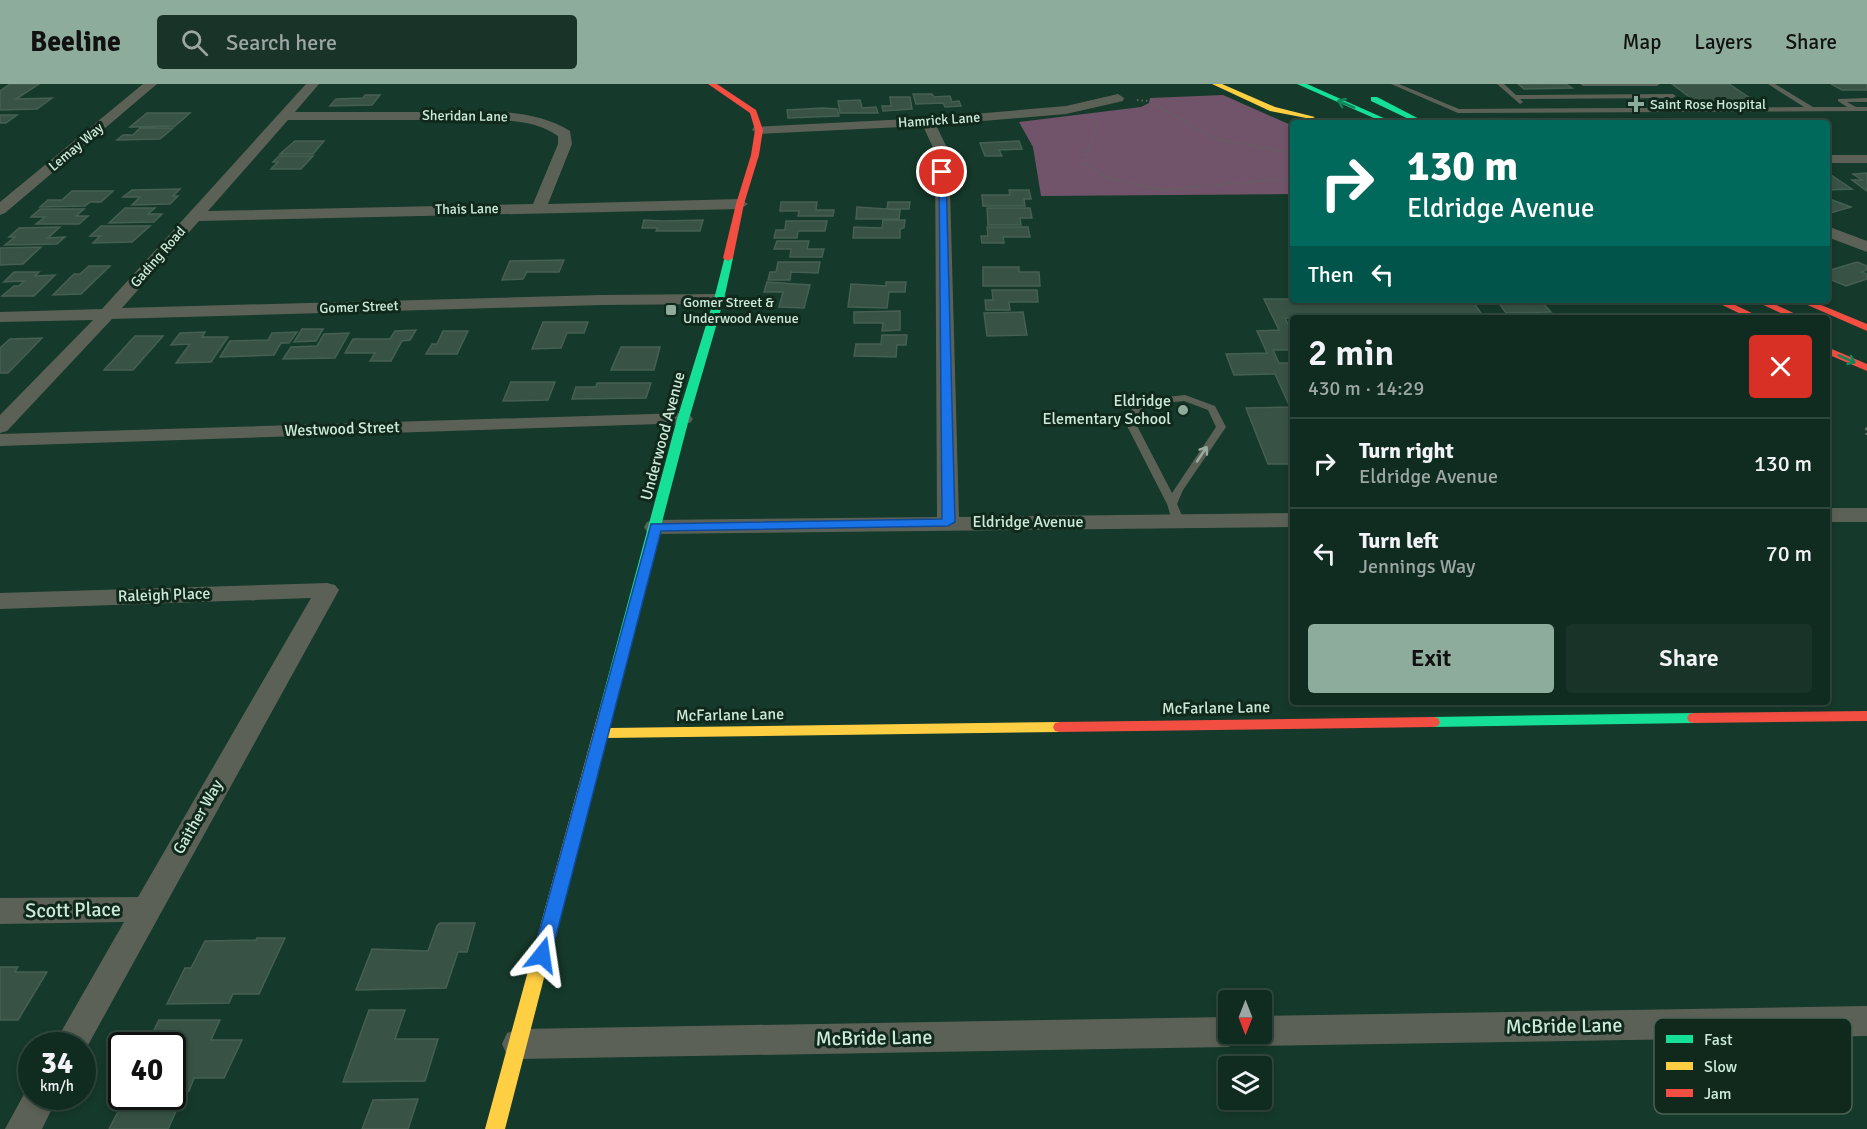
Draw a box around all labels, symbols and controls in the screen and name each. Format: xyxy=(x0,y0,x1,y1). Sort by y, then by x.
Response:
search box xyxy=(157,15,577,69)
text: Beeline xyxy=(30,25,121,59)
icon: search xyxy=(178,26,211,59)
text: Search here xyxy=(226,29,337,56)
text: Map xyxy=(1623,29,1661,55)
text: Layers xyxy=(1694,29,1752,55)
text: Share xyxy=(1785,29,1837,55)
marker: Saint Rose Hospital xyxy=(1627,95,1645,113)
place label: Saint Rose Hospital xyxy=(1650,96,1766,113)
one-way arrow xyxy=(1337,97,1355,108)
street label: Sheridan Lane xyxy=(422,107,508,125)
street label: Hamrick Lane xyxy=(897,109,981,131)
street label: Lemay Way xyxy=(45,119,107,175)
text: 130 m xyxy=(1407,141,1518,192)
icon: right xyxy=(1308,144,1386,222)
pin xyxy=(916,146,967,197)
icon: arrive xyxy=(925,155,958,188)
text: Eldridge Avenue xyxy=(1407,192,1595,225)
street label: Thais Lane xyxy=(435,200,499,218)
street label: Gading Road xyxy=(127,223,189,291)
icon: left xyxy=(1366,258,1399,291)
text: Then xyxy=(1308,261,1354,288)
place label: Gomer Street & Underwood Avenue xyxy=(683,294,799,327)
street label: Gomer Street xyxy=(319,297,399,317)
marker: Gomer Street & Underwood Avenue xyxy=(664,303,678,317)
text: 2 min xyxy=(1308,331,1394,376)
button: close xyxy=(1749,335,1812,398)
one-way arrow xyxy=(1838,354,1856,365)
street label: Underwood Avenue xyxy=(636,370,690,502)
text: 430 m · 14:29 xyxy=(1308,376,1424,401)
place label: Eldridge Elementary School xyxy=(1042,391,1171,429)
marker: Eldridge Elementary School xyxy=(1176,403,1190,417)
street label: Westwood Street xyxy=(284,417,400,441)
text: Turn right xyxy=(1359,437,1454,464)
one-way arrow xyxy=(1197,446,1209,463)
icon: right xyxy=(1308,447,1341,480)
text: 130 m xyxy=(1754,450,1812,477)
text: Eldridge Avenue xyxy=(1359,464,1498,489)
street label: Eldridge Avenue xyxy=(972,512,1084,532)
text: Turn left xyxy=(1359,527,1439,554)
icon: left xyxy=(1308,537,1341,570)
text: 70 m xyxy=(1766,540,1812,567)
text: Jennings Way xyxy=(1359,554,1475,579)
street label: Raleigh Place xyxy=(117,583,211,607)
button: Exit xyxy=(1308,624,1554,693)
button: Share xyxy=(1566,624,1812,693)
street label: McFarlane Lane xyxy=(1162,697,1270,719)
street label: McFarlane Lane xyxy=(676,704,784,726)
street label: Gaither Way xyxy=(169,776,228,858)
street label: Scott Place xyxy=(25,897,121,923)
position arrow xyxy=(510,923,574,987)
north arrow xyxy=(1218,990,1272,1044)
map controls xyxy=(1218,990,1272,1110)
street label: McBride Lane xyxy=(1505,1012,1623,1040)
legend xyxy=(1654,1018,1852,1114)
street label: McBride Lane xyxy=(815,1024,933,1052)
text: Fast xyxy=(1704,1030,1733,1050)
speed limit sign: 40 xyxy=(108,1032,186,1110)
text: 34 xyxy=(41,1045,73,1082)
button: layers xyxy=(1218,1056,1272,1110)
text: Slow xyxy=(1704,1057,1738,1077)
text: km/h xyxy=(40,1077,74,1095)
text: Jam xyxy=(1704,1084,1732,1104)

